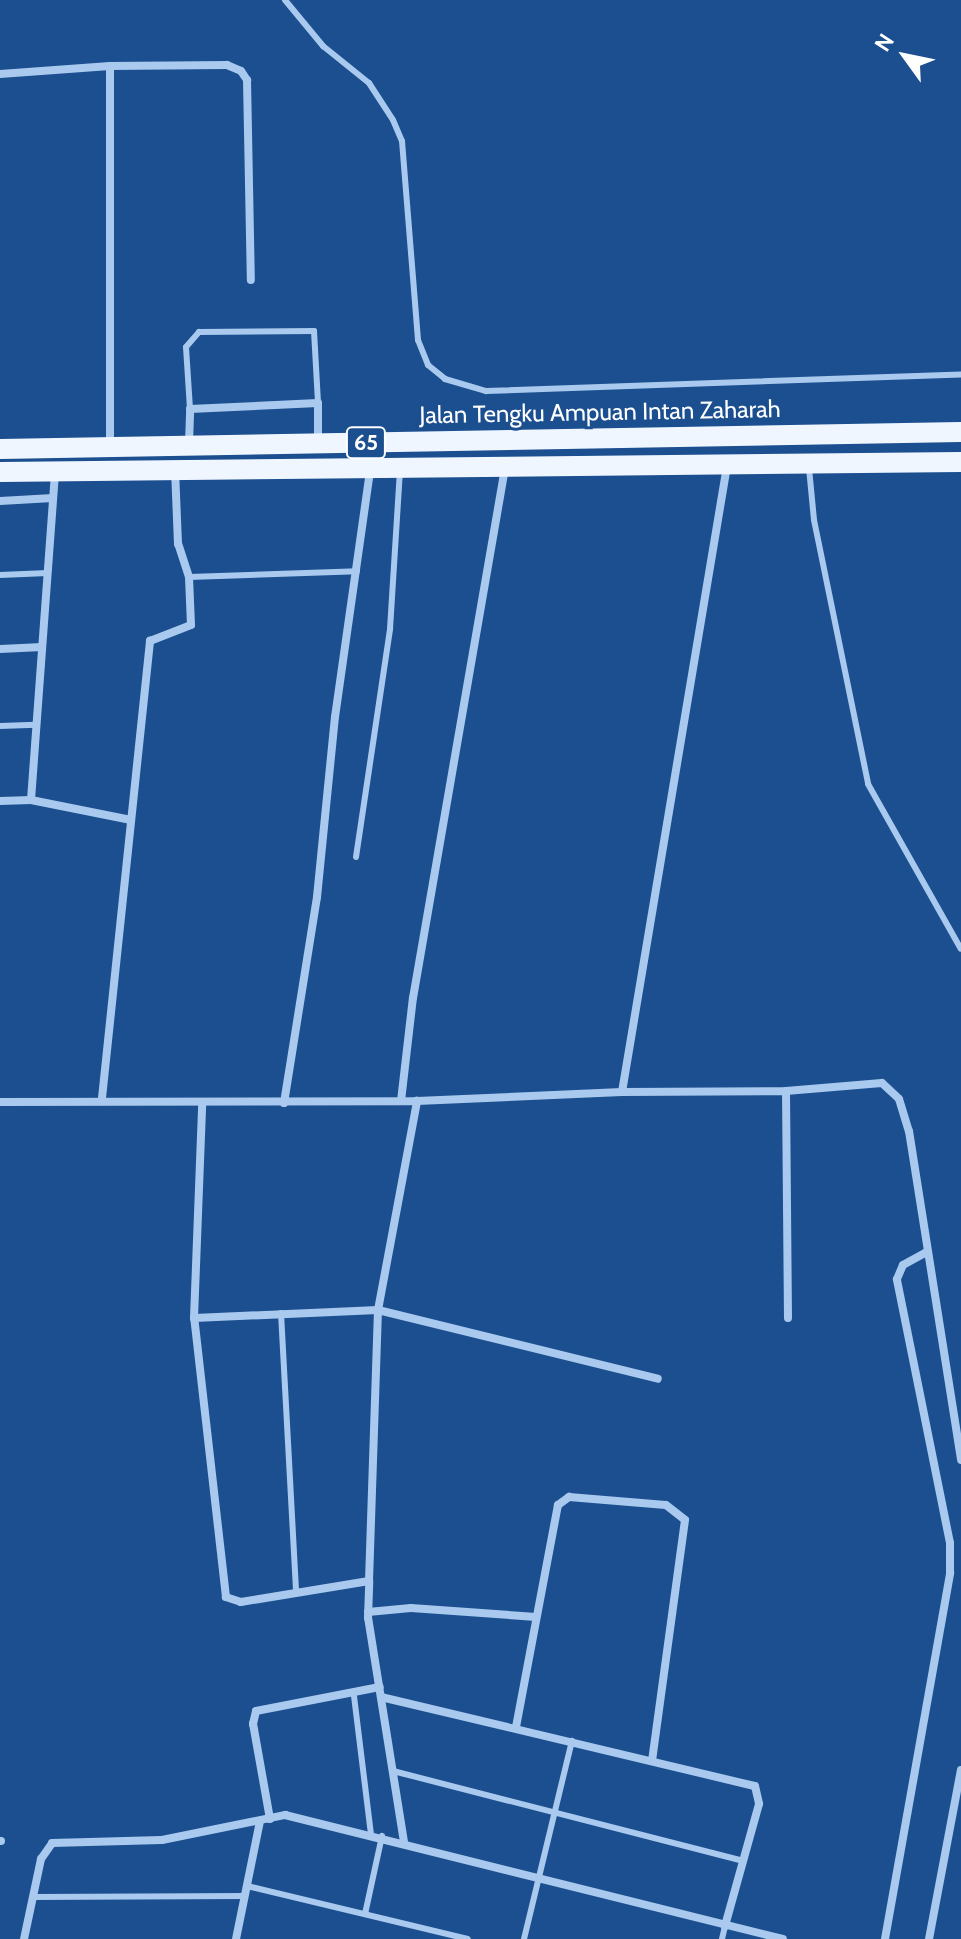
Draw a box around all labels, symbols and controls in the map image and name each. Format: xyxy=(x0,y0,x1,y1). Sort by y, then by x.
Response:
north arrow xyxy=(865,16,945,96)
text: N xyxy=(869,29,900,57)
street label: Jalan Tengku Ampuan Intan Zaharah xyxy=(419,394,781,430)
road number: 65 xyxy=(344,425,388,461)

